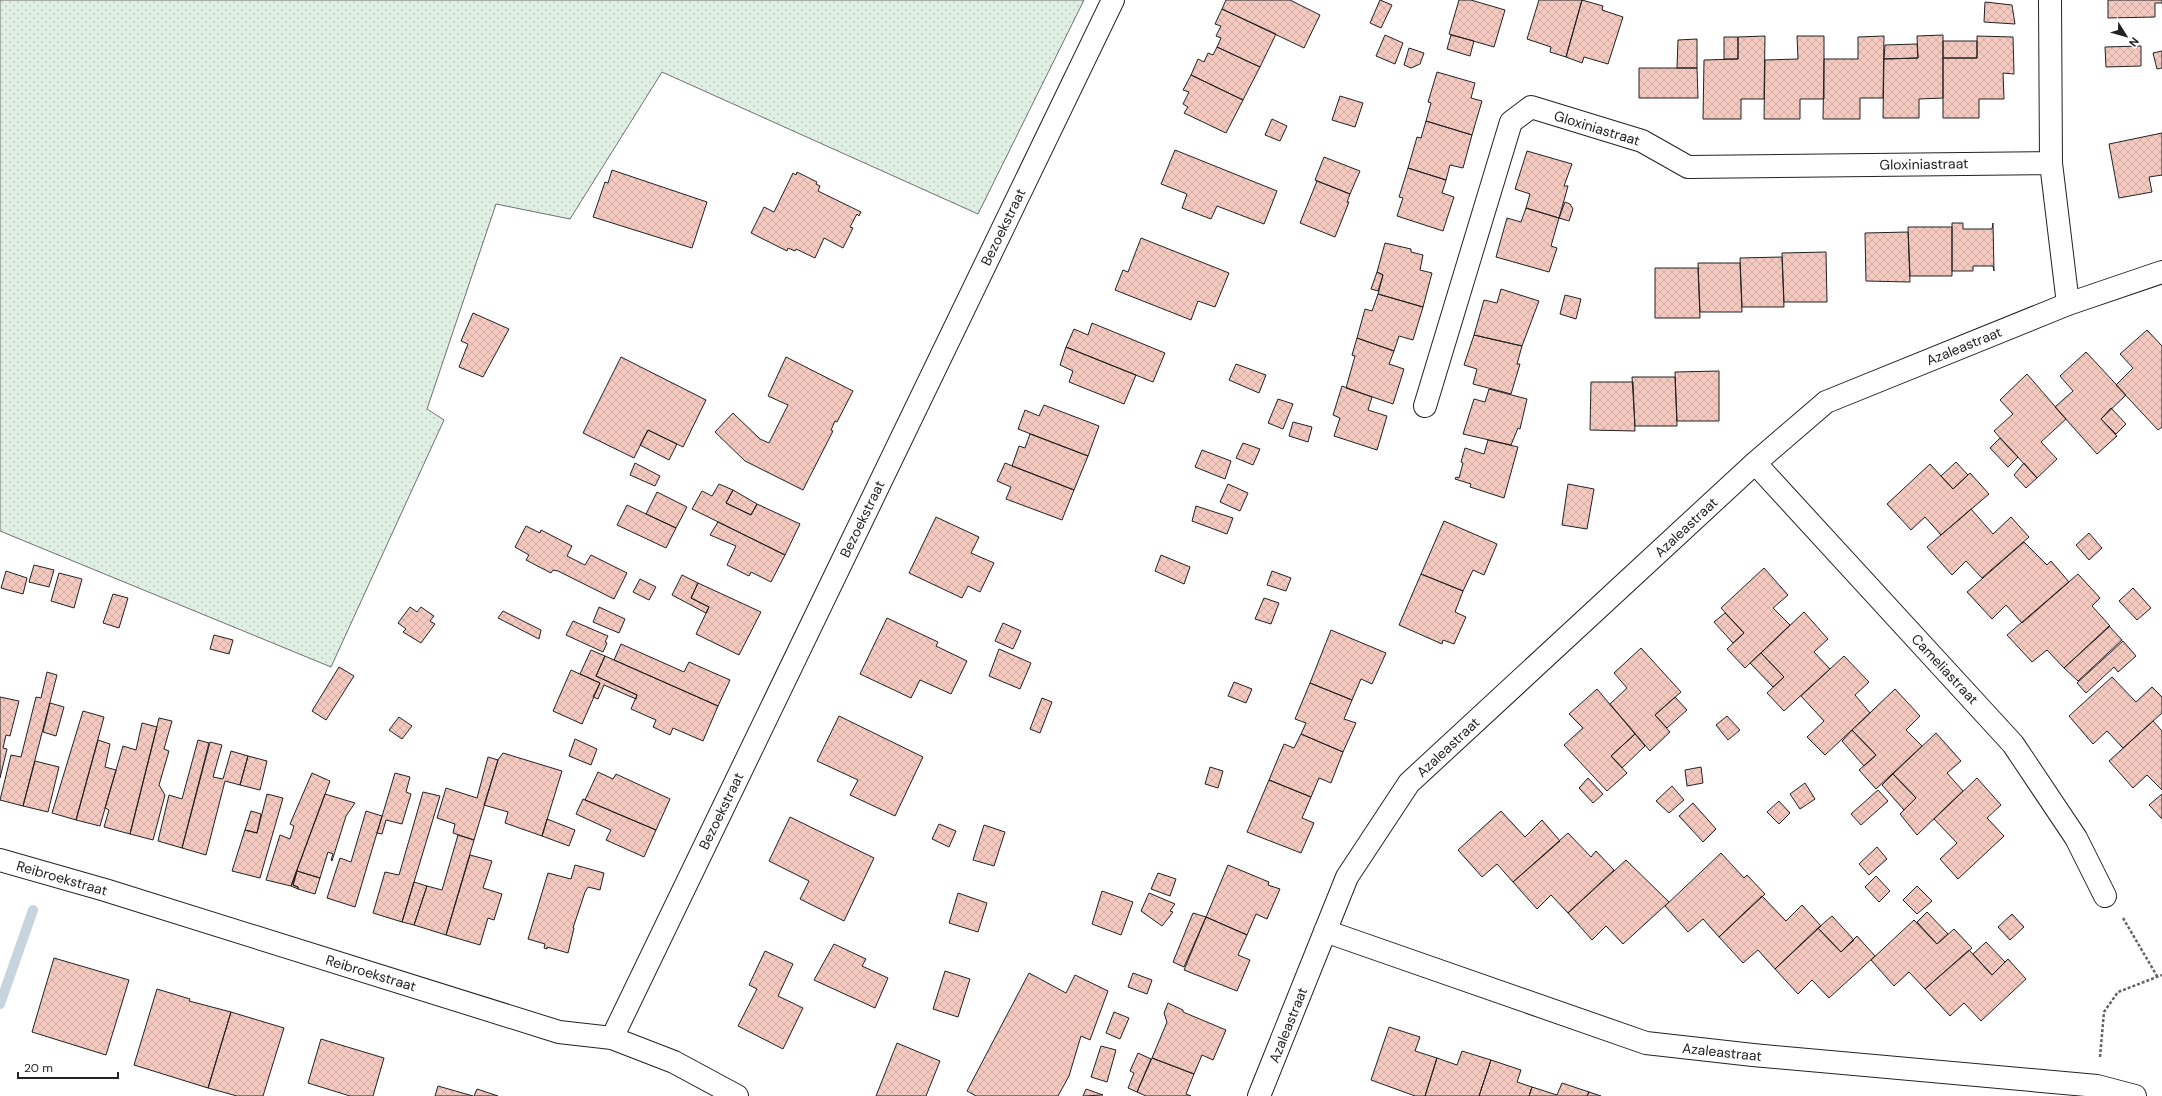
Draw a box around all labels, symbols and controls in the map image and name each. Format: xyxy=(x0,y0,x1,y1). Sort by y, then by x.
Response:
north arrow xyxy=(2106,16,2146,56)
text: N xyxy=(2126,35,2142,49)
street label: Gloxiniastraat xyxy=(1552,106,1642,150)
street label: Gloxiniastraat xyxy=(1879,154,1969,174)
street label: Bezoekstraat xyxy=(977,185,1029,269)
street label: Azaleastraat xyxy=(1924,323,2004,369)
street label: Bezoekstraat xyxy=(836,477,888,561)
street label: Azaleastraat xyxy=(1651,493,1721,561)
street label: Cameliastraat xyxy=(1908,630,1982,708)
street label: Azaleastraat xyxy=(1413,713,1483,781)
street label: Bezoekstraat xyxy=(695,769,747,853)
street label: Reibroekstraat xyxy=(14,856,110,900)
street label: Reibroekstraat xyxy=(324,951,418,995)
street label: Azaleastraat xyxy=(1265,985,1311,1065)
street label: Azaleastraat xyxy=(1681,1039,1763,1065)
scale bar xyxy=(18,1054,118,1080)
text: 20 m xyxy=(24,1060,53,1076)

